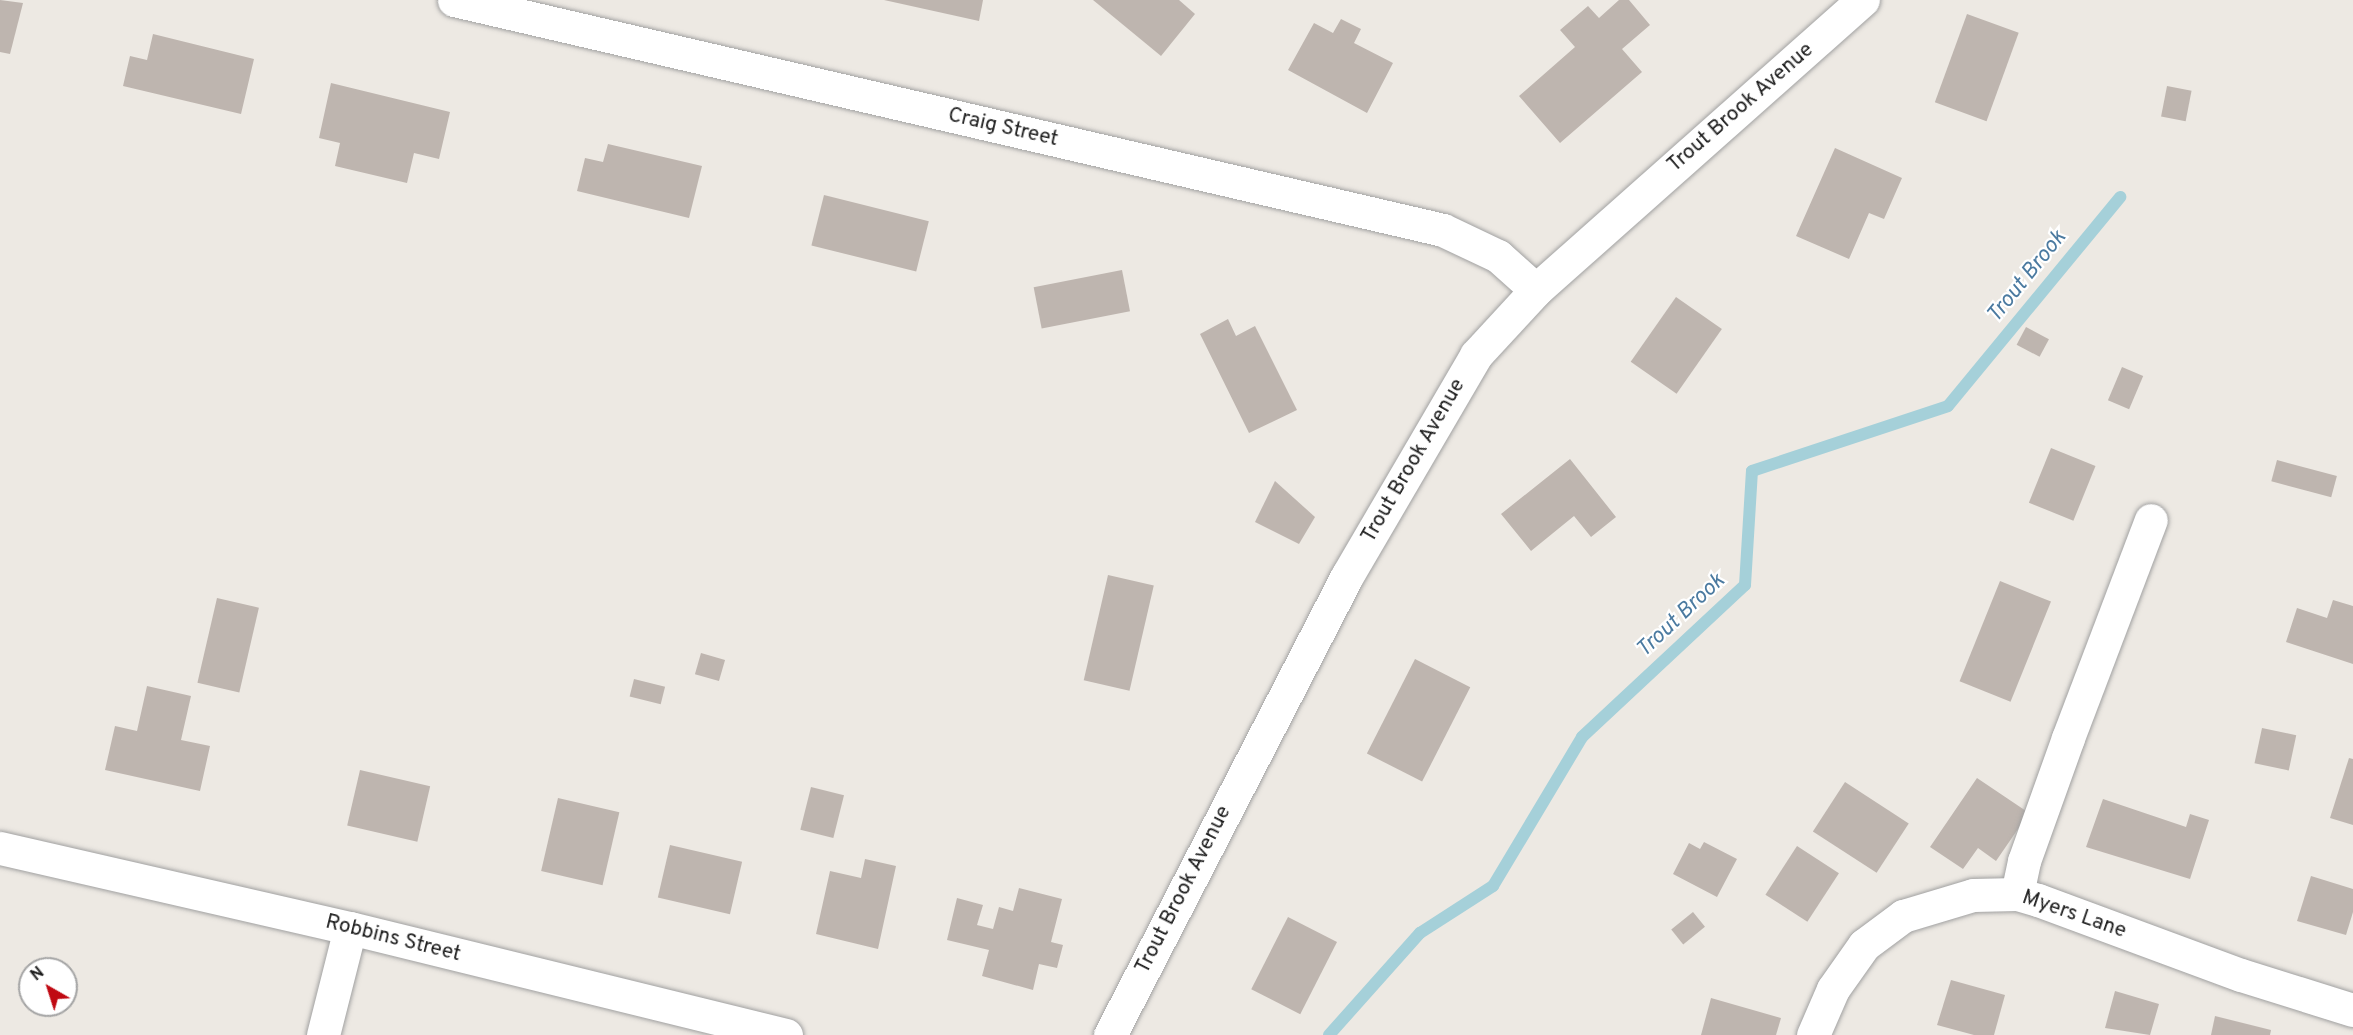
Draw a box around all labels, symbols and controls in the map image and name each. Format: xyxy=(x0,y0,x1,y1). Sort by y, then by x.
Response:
street label: Trout Brook Avenue xyxy=(1663,37,1819,179)
street label: Craig Street xyxy=(945,103,1061,153)
water label: Trout Brook xyxy=(1982,225,2072,329)
street label: Trout Brook Avenue xyxy=(1357,374,1471,548)
water label: Trout Brook xyxy=(1631,568,1731,664)
street label: Trout Brook Avenue xyxy=(1131,801,1237,979)
street label: Myers Lane xyxy=(2019,885,2129,945)
street label: Robbins Street xyxy=(323,910,463,968)
north arrow xyxy=(18,957,78,1017)
text: N xyxy=(27,963,49,986)

